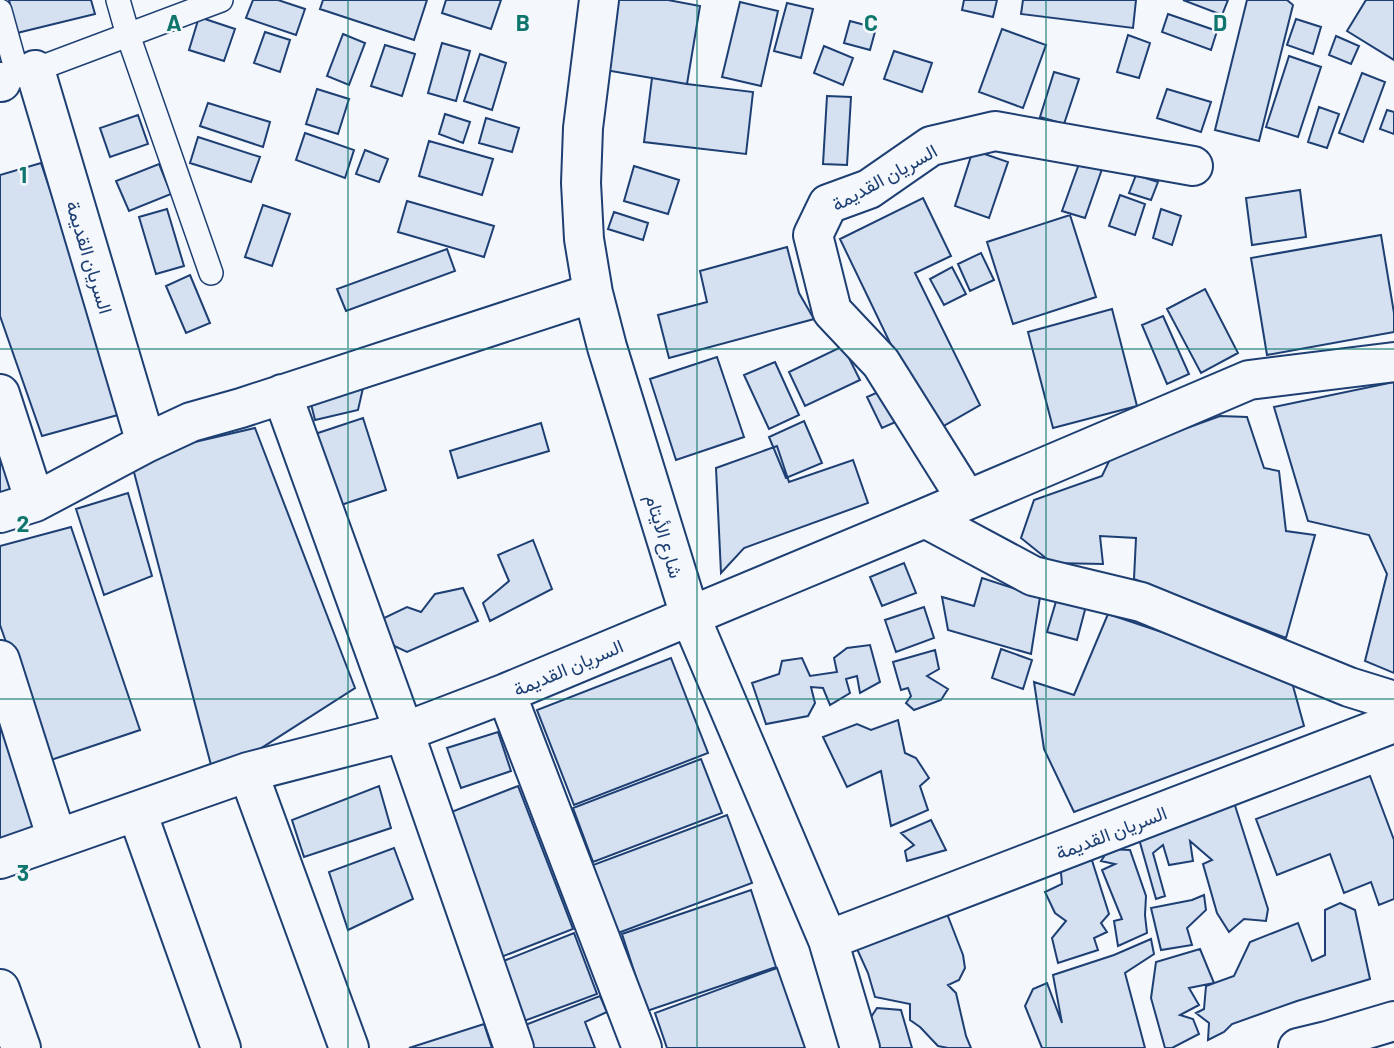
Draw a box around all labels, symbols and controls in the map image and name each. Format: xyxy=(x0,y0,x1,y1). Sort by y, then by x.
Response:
text: A xyxy=(166,8,182,36)
text: B xyxy=(516,8,530,36)
text: C xyxy=(864,8,878,36)
text: D xyxy=(1213,8,1227,36)
street label: السريان القديمة xyxy=(827,139,941,216)
text: 1 xyxy=(19,160,27,188)
street label: السريان القديمة xyxy=(61,198,118,317)
street label: شارع الأيتام xyxy=(639,491,689,581)
text: 2 xyxy=(17,509,29,537)
street label: السريان القديمة xyxy=(510,634,627,701)
street label: السريان القديمة xyxy=(1052,800,1170,865)
text: 3 xyxy=(17,858,29,886)

